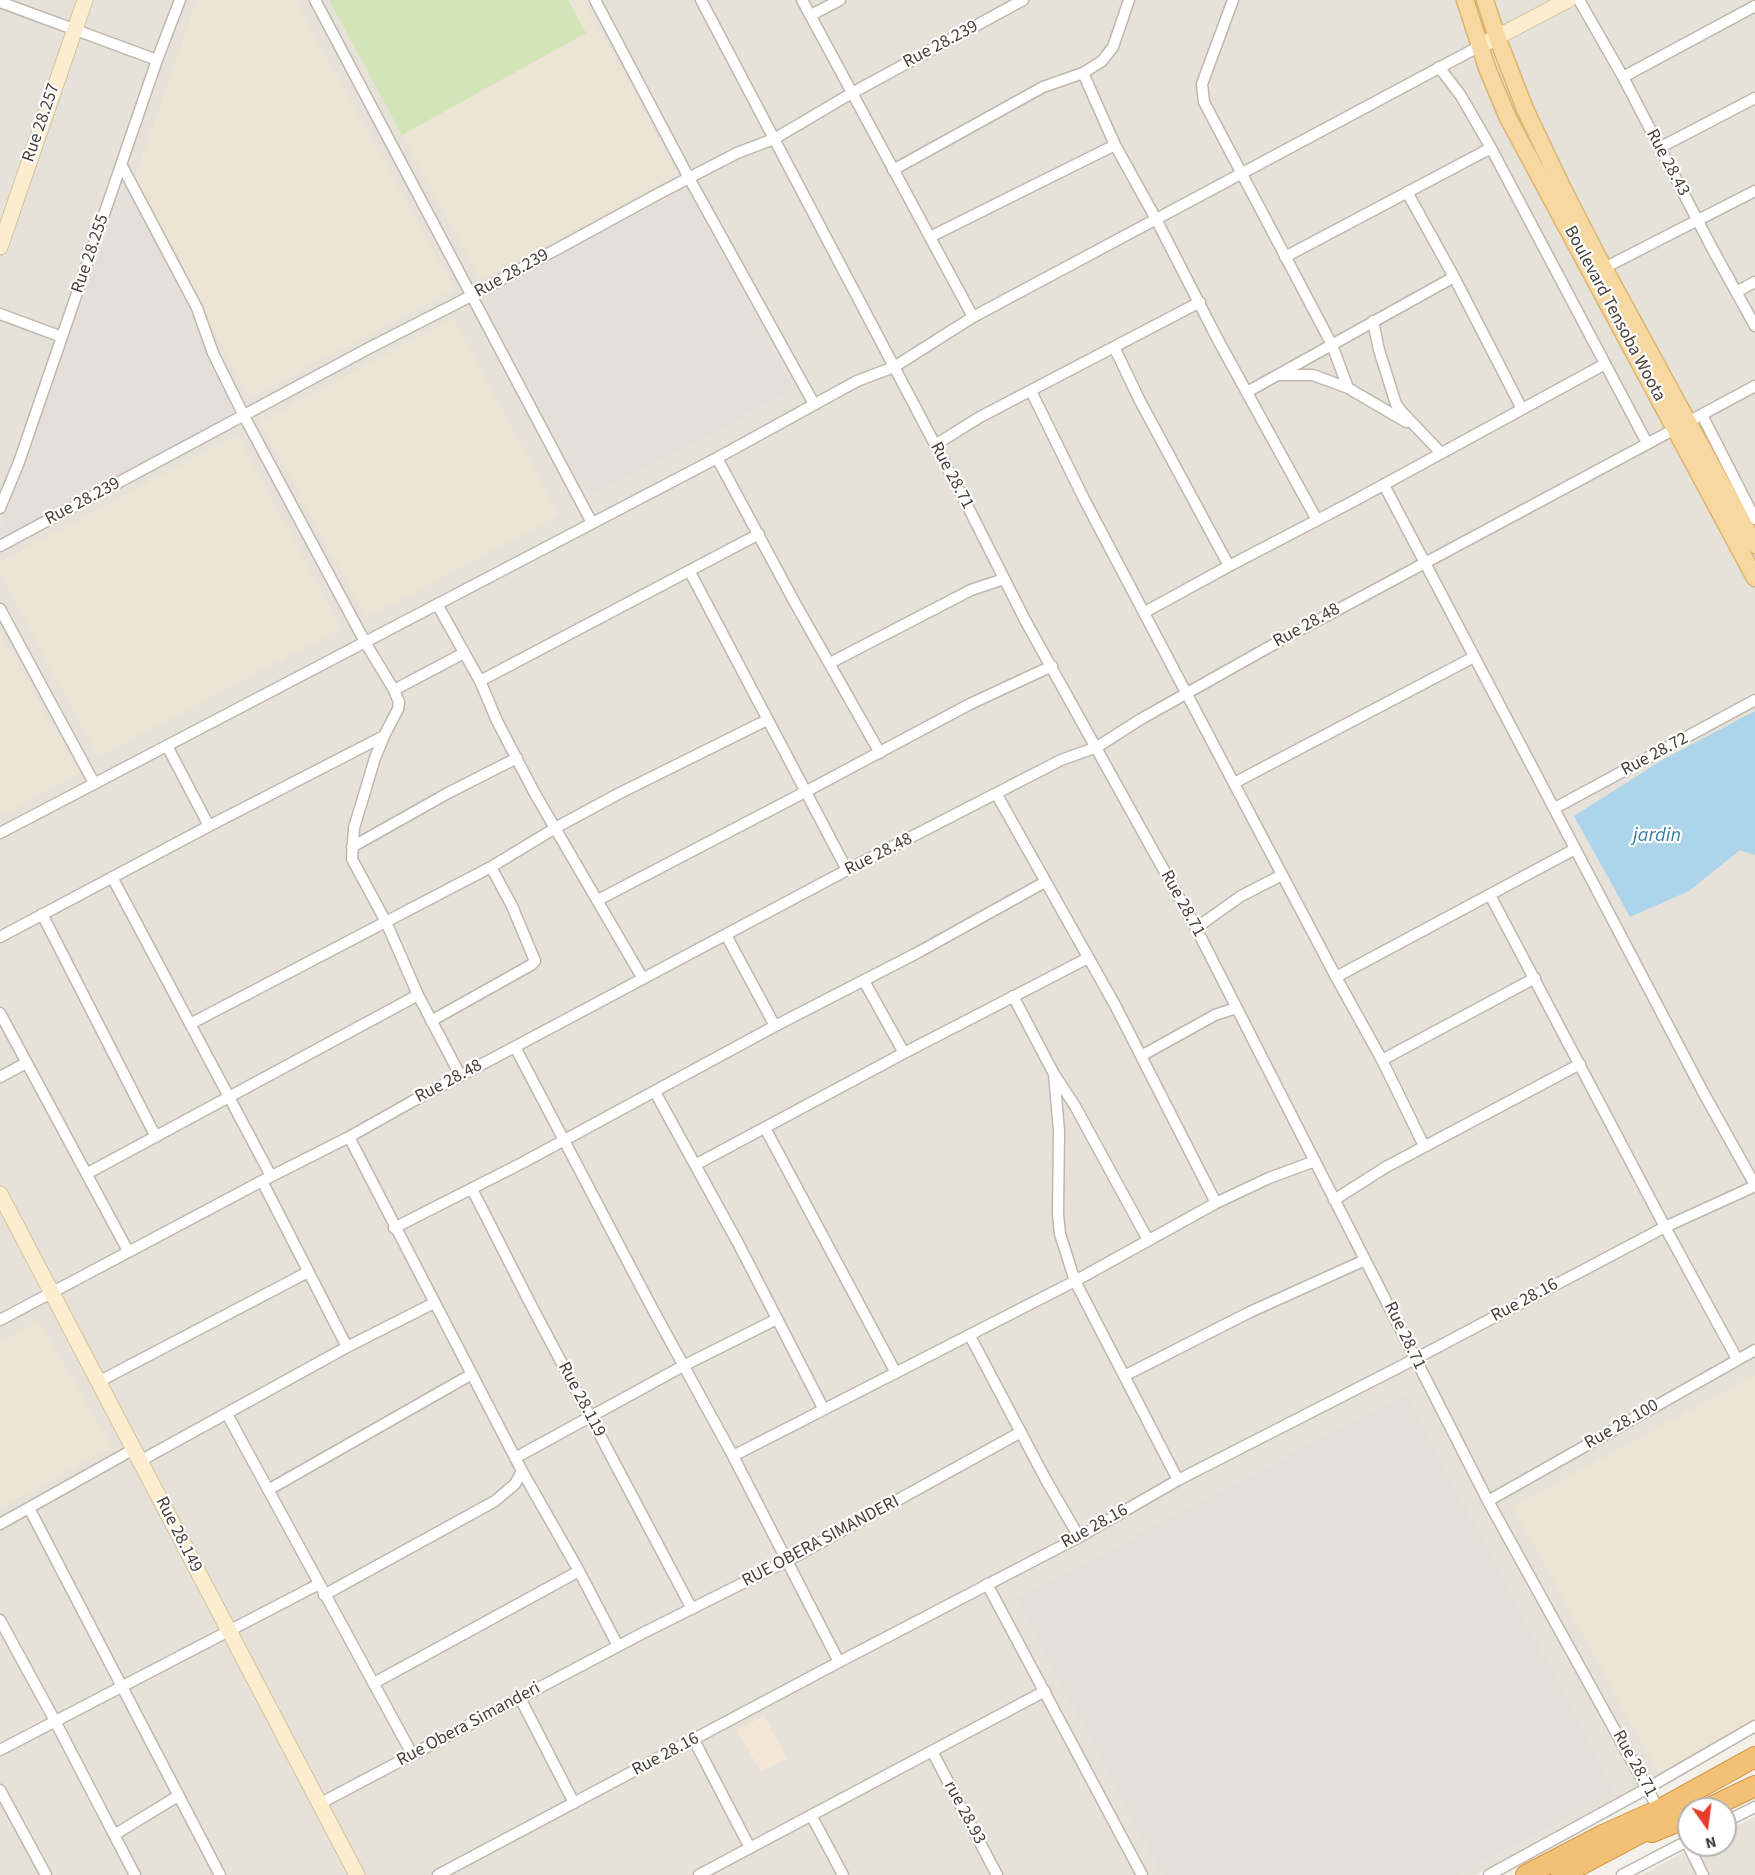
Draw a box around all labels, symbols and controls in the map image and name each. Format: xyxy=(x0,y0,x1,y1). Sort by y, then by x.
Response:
street label: Rue 28.239 xyxy=(900,16,982,74)
street label: Rue 28.257 xyxy=(18,81,66,165)
street label: Rue 28.43 xyxy=(1640,126,1694,200)
street label: Rue 28.255 xyxy=(67,212,115,296)
street label: Boulevard Tensoba Woota xyxy=(1559,223,1669,405)
street label: Rue 28.239 xyxy=(471,245,553,303)
street label: Rue 28.71 xyxy=(924,439,978,513)
street label: Rue 28.239 xyxy=(42,473,124,531)
street label: Rue 28.48 xyxy=(1270,599,1344,653)
street label: Rue 28.72 xyxy=(1618,728,1692,782)
water label: jardin xyxy=(1633,825,1681,849)
street label: Rue 28.48 xyxy=(842,829,916,881)
street label: Rue 28.71 xyxy=(1155,867,1209,941)
street label: Rue 28.48 xyxy=(412,1055,486,1109)
street label: Rue 28.16 xyxy=(1488,1274,1562,1328)
street label: Rue 28.71 xyxy=(1378,1299,1430,1373)
street label: Rue 28.119 xyxy=(552,1359,610,1441)
street label: Rue 28.100 xyxy=(1581,1395,1663,1455)
street label: RUE OBERA SIMANDERI xyxy=(739,1491,903,1593)
street label: Rue 28.149 xyxy=(150,1494,206,1576)
street label: Rue 28.16 xyxy=(1058,1500,1132,1554)
street label: Rue Obera Simanderi xyxy=(394,1678,544,1772)
street label: Rue 28.71 xyxy=(1607,1727,1661,1801)
street label: Rue 28.16 xyxy=(629,1728,703,1782)
street label: rue 28.93 xyxy=(938,1778,990,1848)
north arrow xyxy=(1677,1797,1737,1857)
text: N xyxy=(1703,1831,1719,1854)

